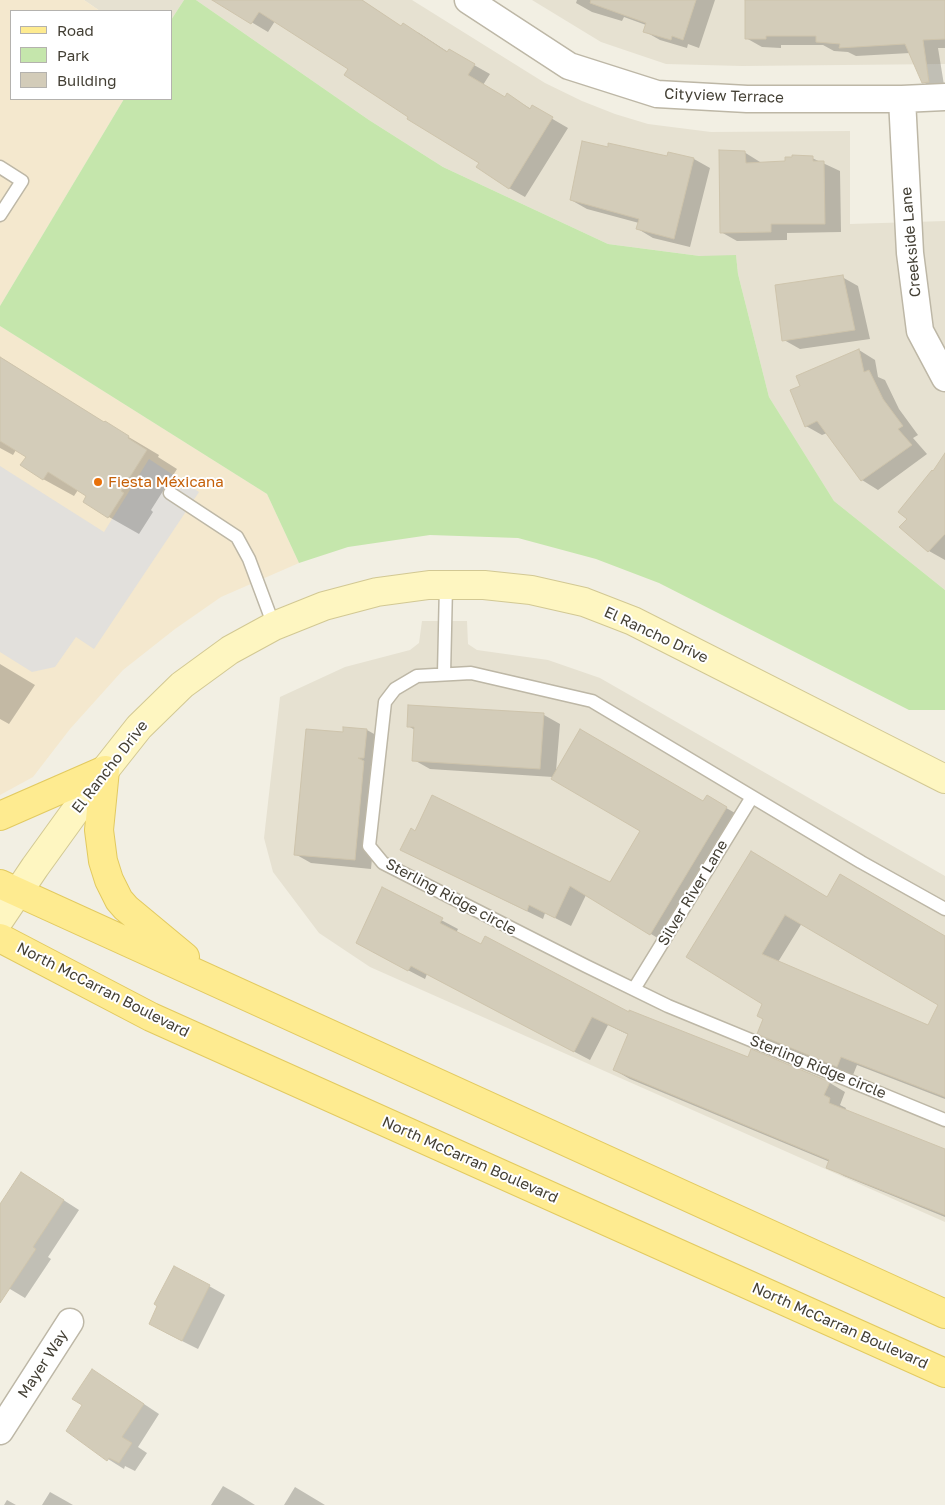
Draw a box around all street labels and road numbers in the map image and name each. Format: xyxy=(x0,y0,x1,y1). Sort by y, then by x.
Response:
street label: Cityview Terrace xyxy=(664,85,784,107)
street label: Creekside Lane xyxy=(897,186,925,298)
street label: El Rancho Drive xyxy=(601,603,711,667)
street label: El Rancho Drive xyxy=(68,717,152,817)
street label: Silver River Lane xyxy=(654,837,732,949)
street label: Sterling Ridge circle xyxy=(383,855,519,939)
street label: North McCarran Boulevard xyxy=(14,939,192,1041)
street label: Sterling Ridge circle xyxy=(747,1031,889,1103)
street label: North McCarran Boulevard xyxy=(379,1113,561,1207)
street label: North McCarran Boulevard xyxy=(749,1279,931,1373)
street label: Mayer Way xyxy=(14,1326,72,1402)

